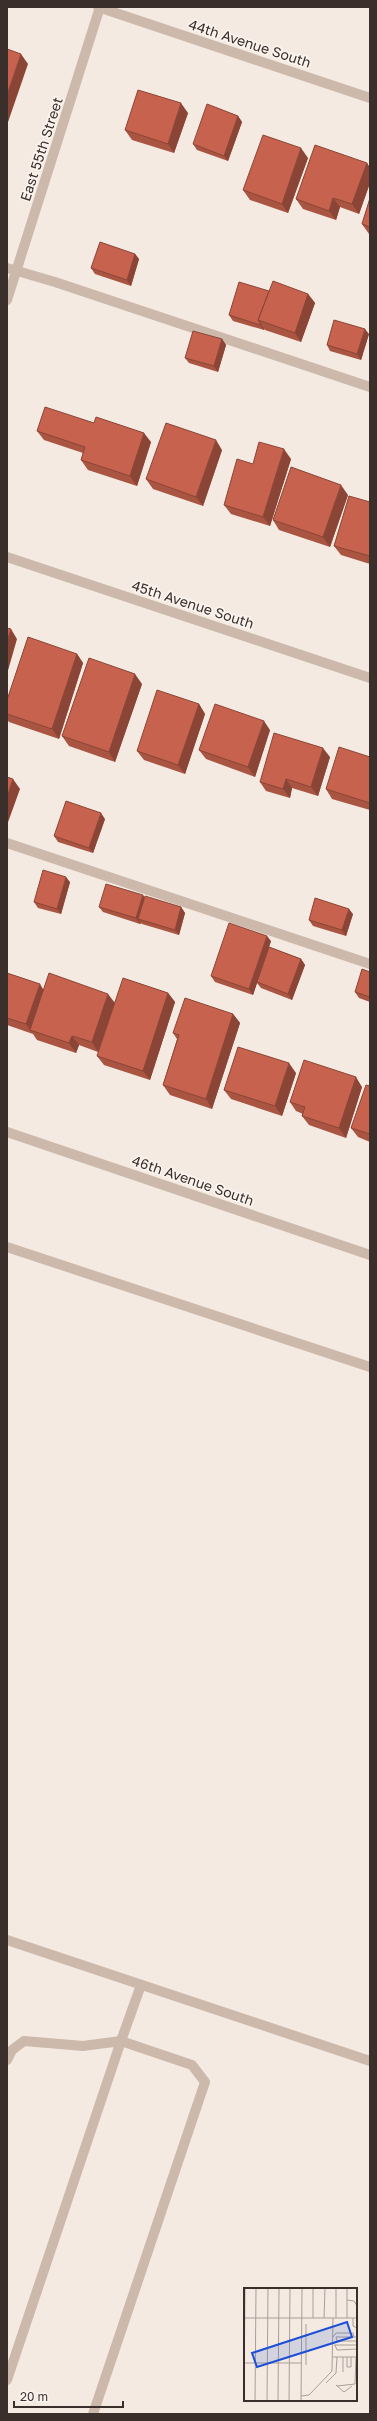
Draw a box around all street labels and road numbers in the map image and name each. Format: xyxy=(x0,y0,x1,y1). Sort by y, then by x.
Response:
street label: 44th Avenue South xyxy=(187,15,313,71)
street label: East 55th Street xyxy=(16,95,66,203)
street label: 45th Avenue South xyxy=(130,576,256,632)
street label: 46th Avenue South xyxy=(130,1151,256,1209)

